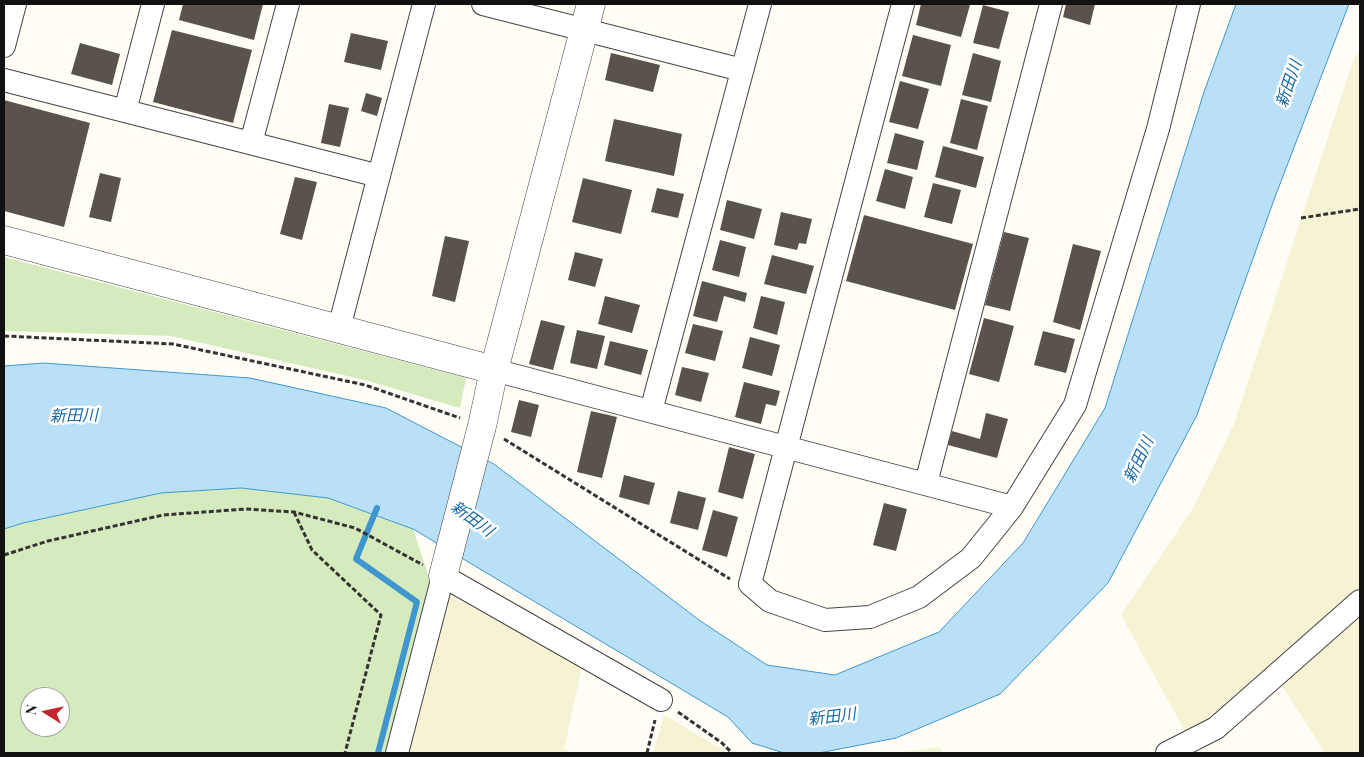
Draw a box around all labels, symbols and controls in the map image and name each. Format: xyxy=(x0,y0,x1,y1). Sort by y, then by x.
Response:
water label: 新田川 xyxy=(1272,58,1306,110)
water label: 新田川 xyxy=(50,406,98,426)
water label: 新田川 xyxy=(1120,434,1158,486)
water label: 新田川 xyxy=(447,497,497,541)
north arrow xyxy=(20,687,70,737)
text: N xyxy=(20,703,41,716)
water label: 新田川 xyxy=(807,705,857,729)

